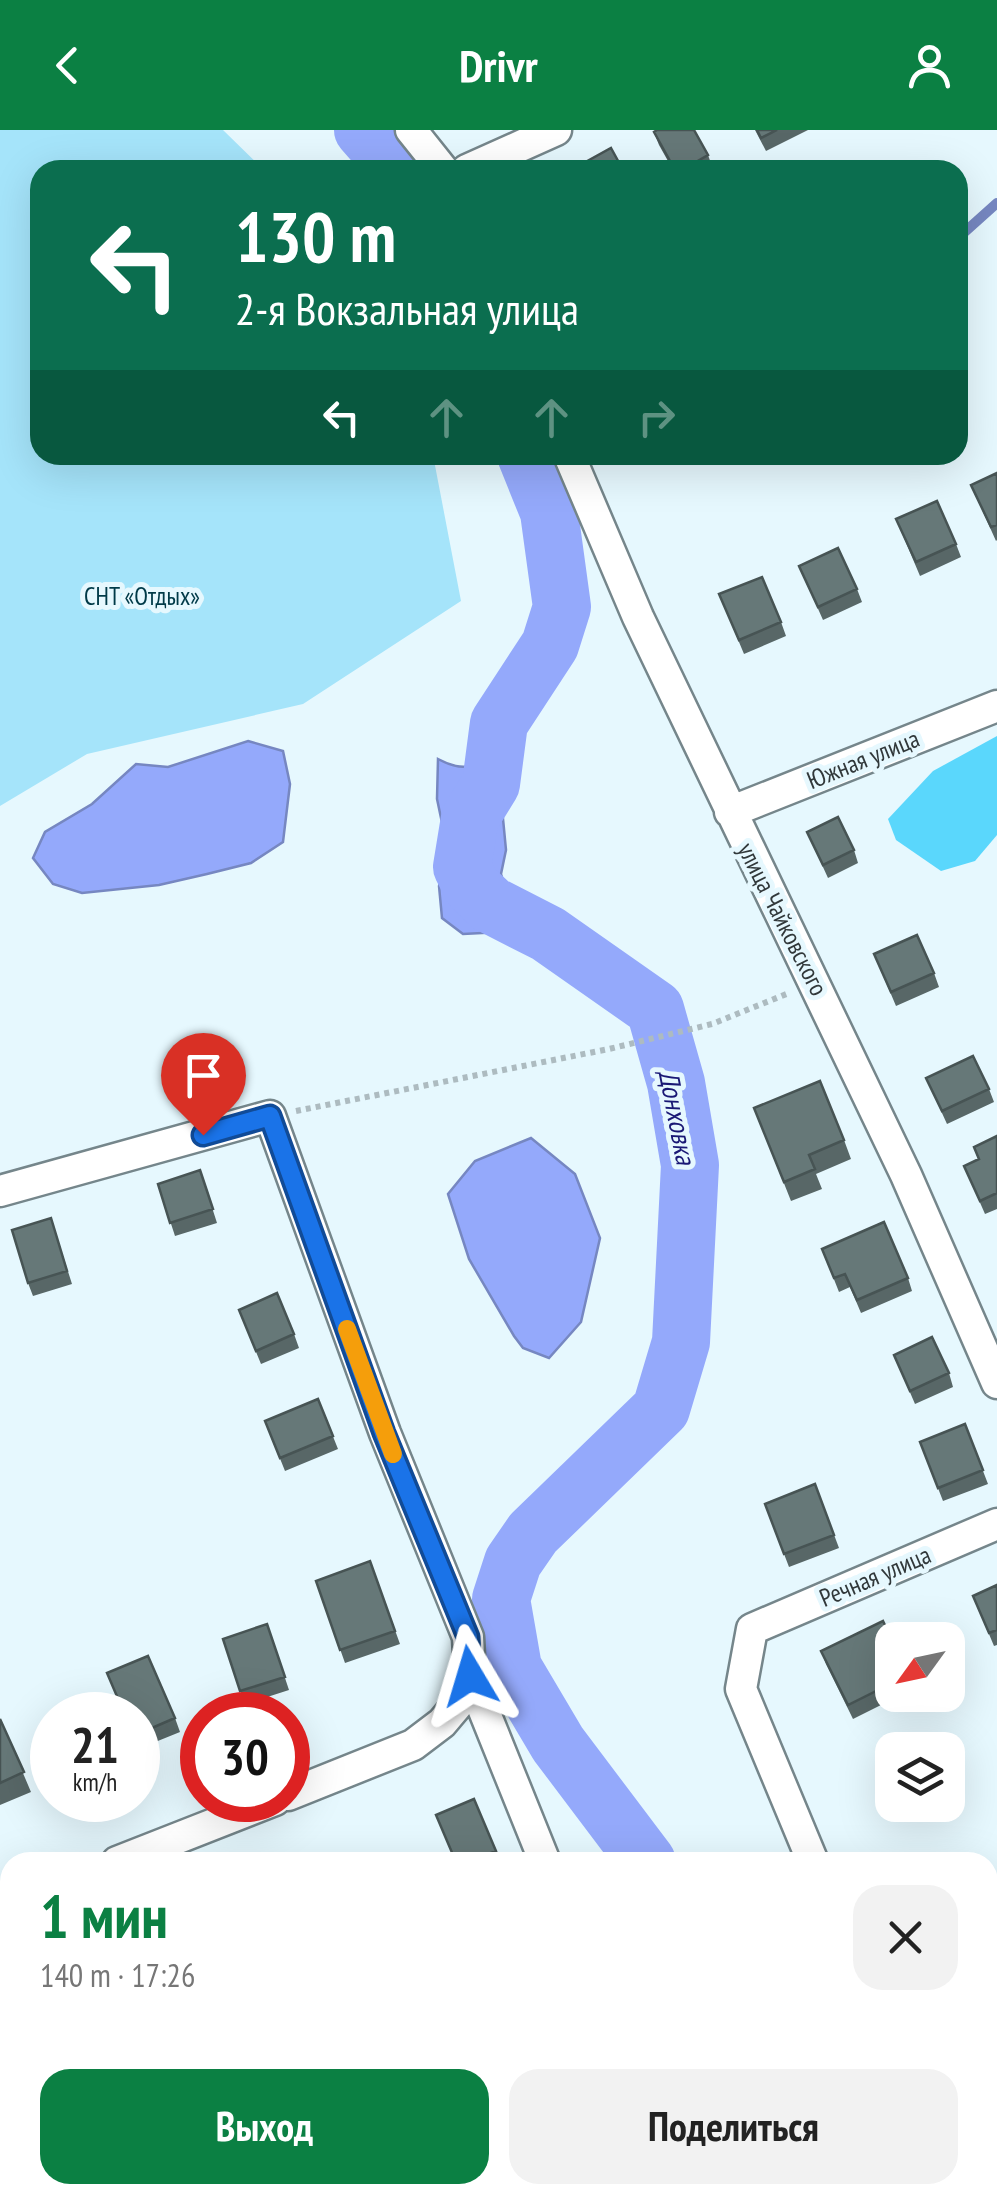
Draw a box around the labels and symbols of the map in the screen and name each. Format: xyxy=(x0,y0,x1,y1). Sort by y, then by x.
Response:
park label: СНТ «Отдых» xyxy=(84,580,200,612)
street label: Южная улица xyxy=(802,722,924,796)
street label: улица Чайковского xyxy=(731,837,835,1001)
pin xyxy=(161,1033,246,1136)
water label: Донховка xyxy=(651,1066,706,1169)
street label: Речная улица xyxy=(815,1538,935,1614)
north arrow xyxy=(875,1622,965,1712)
position arrow xyxy=(418,1624,522,1728)
speed limit sign: 30 xyxy=(180,1692,310,1822)

